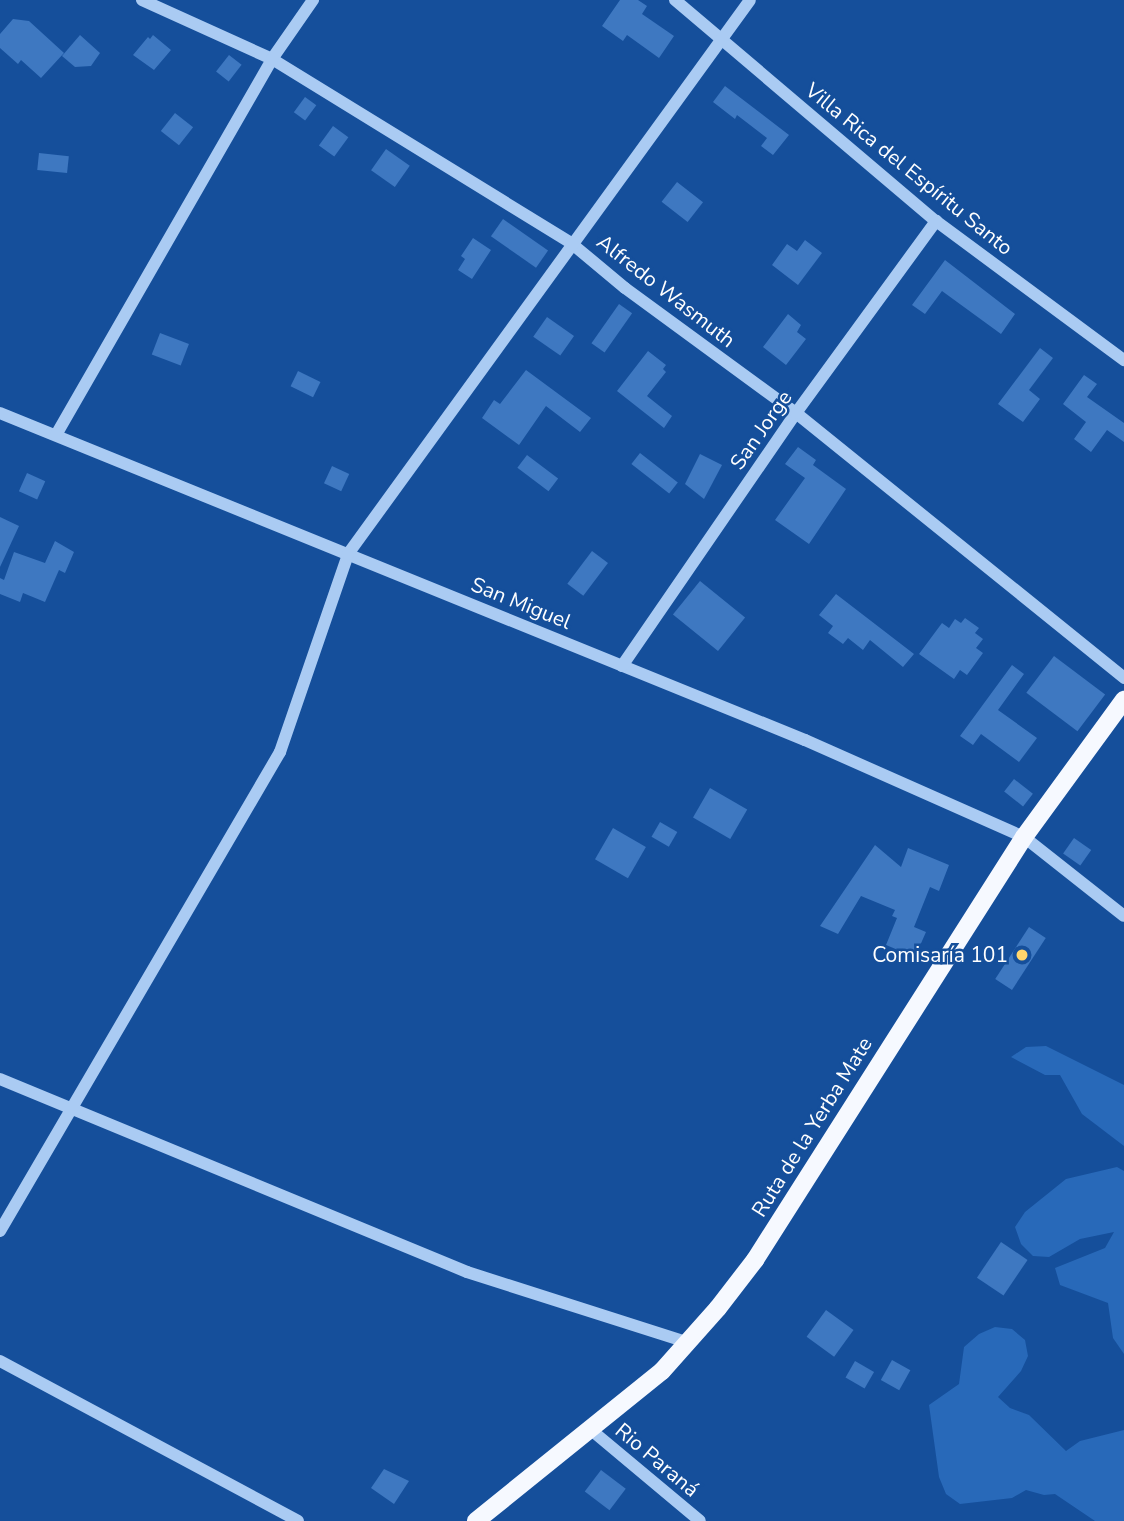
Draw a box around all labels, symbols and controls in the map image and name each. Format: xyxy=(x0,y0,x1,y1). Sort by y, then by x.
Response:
street label: Villa Rica del Espíritu Santo xyxy=(800,78,1018,260)
street label: Alfredo Wasmuth xyxy=(592,229,740,353)
street label: San Jorge xyxy=(725,386,797,474)
street label: San Miguel xyxy=(467,572,575,634)
place label: Comisaría 101 xyxy=(872,942,1008,968)
marker: Comisaría 101 xyxy=(1014,947,1030,963)
street label: Ruta de la Yerba Mate xyxy=(746,1033,878,1221)
street label: Rio Paraná xyxy=(610,1418,704,1502)

